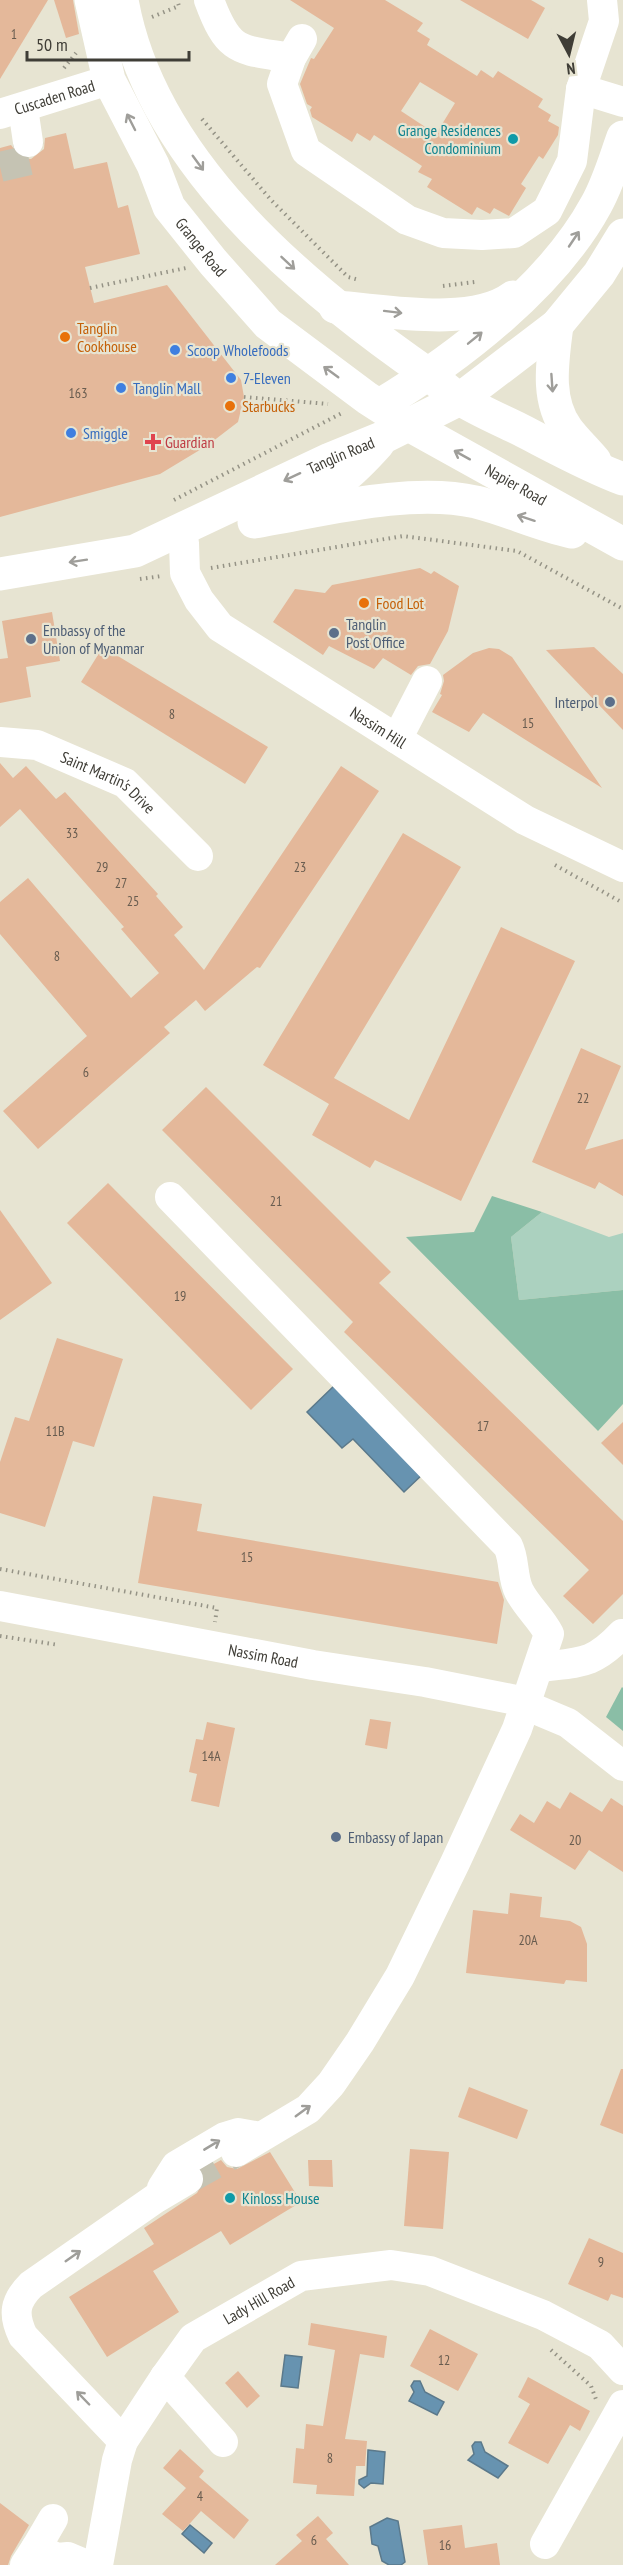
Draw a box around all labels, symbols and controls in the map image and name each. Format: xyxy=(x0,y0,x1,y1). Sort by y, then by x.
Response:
scale bar xyxy=(27,24,189,62)
north arrow xyxy=(539,24,599,84)
house number: 1 xyxy=(11,25,17,43)
text: 50 m xyxy=(36,33,68,56)
text: N xyxy=(565,58,576,79)
street label: Cuscaden Road xyxy=(12,75,97,119)
one-way arrow xyxy=(125,114,137,132)
place label: Grange Residences Condominium xyxy=(398,120,501,158)
marker: Grange Residences Condominium xyxy=(506,132,520,146)
one-way arrow xyxy=(192,154,204,170)
street label: Grange Road xyxy=(171,214,231,281)
one-way arrow xyxy=(569,231,581,248)
one-way arrow xyxy=(281,256,296,270)
one-way arrow xyxy=(382,307,402,318)
place label: Tanglin Cookhouse xyxy=(77,318,137,356)
marker: Tanglin Cookhouse xyxy=(58,330,72,344)
one-way arrow xyxy=(467,331,482,345)
place label: Scoop Wholefoods xyxy=(187,340,288,360)
marker: Scoop Wholefoods xyxy=(168,343,182,357)
one-way arrow xyxy=(324,366,340,378)
place label: 7-Eleven xyxy=(243,368,291,388)
marker: 7-Eleven xyxy=(224,371,238,385)
one-way arrow xyxy=(547,373,558,393)
place label: Tanglin Mall xyxy=(133,378,201,398)
marker: Tanglin Mall xyxy=(114,381,128,395)
house number: 163 xyxy=(69,384,87,402)
place label: Starbucks xyxy=(242,396,295,416)
marker: Starbucks xyxy=(223,399,237,413)
place label: Smiggle xyxy=(83,423,128,443)
marker: Smiggle xyxy=(64,426,78,440)
place label: Guardian xyxy=(165,432,214,452)
street label: Tanglin Road xyxy=(304,432,377,478)
marker: Guardian xyxy=(146,435,160,449)
one-way arrow xyxy=(454,448,471,460)
street label: Napier Road xyxy=(482,459,550,510)
one-way arrow xyxy=(284,472,302,484)
one-way arrow xyxy=(517,511,536,522)
one-way arrow xyxy=(69,556,88,567)
place label: Food Lot xyxy=(376,593,425,613)
marker: Food Lot xyxy=(357,596,371,610)
place label: Tanglin Post Office xyxy=(346,614,405,652)
place label: Embassy of the Union of Myanmar xyxy=(43,620,145,658)
marker: Tanglin Post Office xyxy=(327,626,341,640)
marker: Embassy of the Union of Myanmar xyxy=(24,632,38,646)
place label: Interpol xyxy=(554,692,598,712)
marker: Interpol xyxy=(603,695,617,709)
street label: Nassim Hill xyxy=(346,702,410,753)
house number: 8 xyxy=(169,705,175,723)
house number: 15 xyxy=(522,714,534,732)
street label: Saint Martin's Drive xyxy=(58,746,160,818)
house number: 33 xyxy=(66,824,78,842)
house number: 29 xyxy=(96,858,108,876)
house number: 23 xyxy=(294,858,306,876)
house number: 27 xyxy=(115,874,127,892)
house number: 25 xyxy=(127,892,139,910)
house number: 8 xyxy=(54,947,60,965)
house number: 6 xyxy=(83,1063,89,1081)
house number: 22 xyxy=(577,1089,589,1107)
house number: 21 xyxy=(270,1192,282,1210)
house number: 19 xyxy=(174,1287,186,1305)
house number: 17 xyxy=(477,1417,489,1435)
house number: 11B xyxy=(45,1422,65,1440)
house number: 15 xyxy=(241,1548,253,1566)
street label: Nassim Road xyxy=(227,1639,300,1672)
house number: 14A xyxy=(201,1747,221,1765)
place label: Embassy of Japan xyxy=(348,1827,443,1847)
marker: Embassy of Japan xyxy=(329,1830,343,1844)
house number: 20 xyxy=(569,1831,581,1849)
house number: 20A xyxy=(518,1931,538,1949)
one-way arrow xyxy=(295,2104,311,2117)
one-way arrow xyxy=(203,2138,220,2150)
place label: Kinloss House xyxy=(242,2188,320,2208)
marker: Kinloss House xyxy=(223,2191,237,2205)
one-way arrow xyxy=(64,2250,80,2262)
house number: 9 xyxy=(598,2253,604,2271)
street label: Lady Hill Road xyxy=(220,2272,298,2329)
house number: 12 xyxy=(438,2351,450,2369)
one-way arrow xyxy=(75,2391,90,2406)
house number: 8 xyxy=(327,2449,333,2467)
house number: 4 xyxy=(197,2487,204,2505)
house number: 6 xyxy=(311,2531,317,2549)
house number: 16 xyxy=(439,2536,451,2554)

